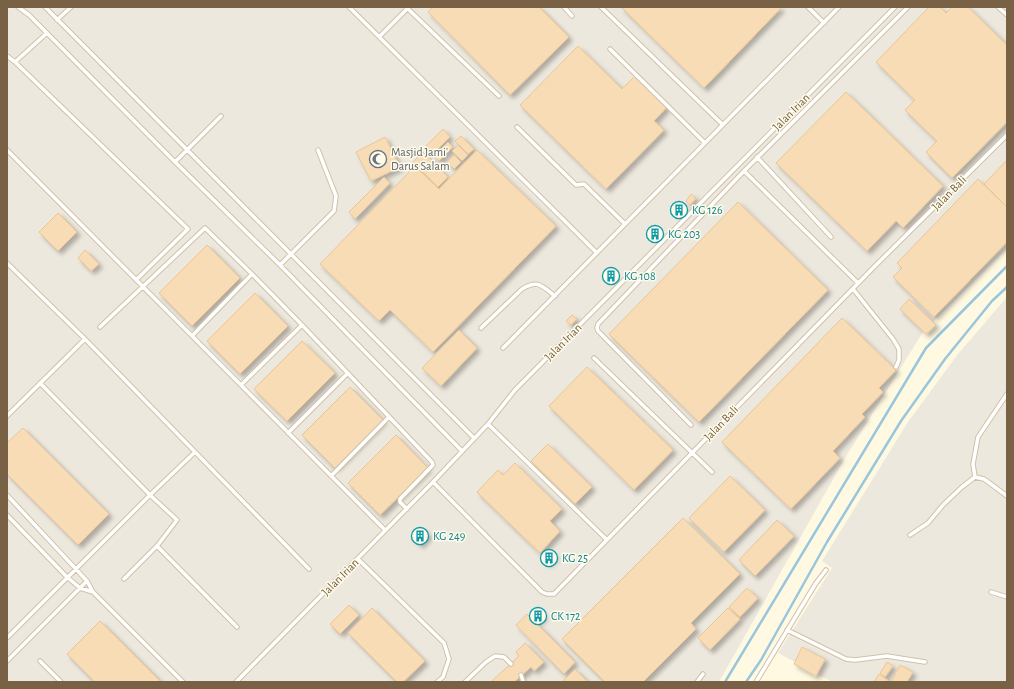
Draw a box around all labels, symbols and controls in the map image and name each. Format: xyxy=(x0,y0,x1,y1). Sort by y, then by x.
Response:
street label: Jalan Irian xyxy=(770,91,812,133)
place label: Masjid Jami' Darus Salam xyxy=(391,146,450,172)
mosque icon: Masjid Jami' Darus Salam xyxy=(368,149,388,169)
street label: Jalan Bali xyxy=(929,173,969,213)
building icon: KG 126 xyxy=(669,200,689,220)
place label: KG 126 xyxy=(692,204,723,216)
building icon: KG 203 xyxy=(645,224,665,244)
place label: KG 203 xyxy=(668,228,700,240)
building icon: KG 108 xyxy=(601,266,621,286)
place label: KG 108 xyxy=(624,270,656,282)
street label: Jalan Irian xyxy=(542,321,584,363)
street label: Jalan Bali xyxy=(702,403,740,443)
building icon: KG 249 xyxy=(410,526,430,546)
place label: KG 249 xyxy=(433,530,466,542)
building icon: KG 25 xyxy=(539,548,559,568)
place label: KG 25 xyxy=(562,552,588,564)
street label: Jalan Irian xyxy=(319,556,361,598)
building icon: CK 172 xyxy=(528,606,548,626)
place label: CK 172 xyxy=(551,610,581,622)

